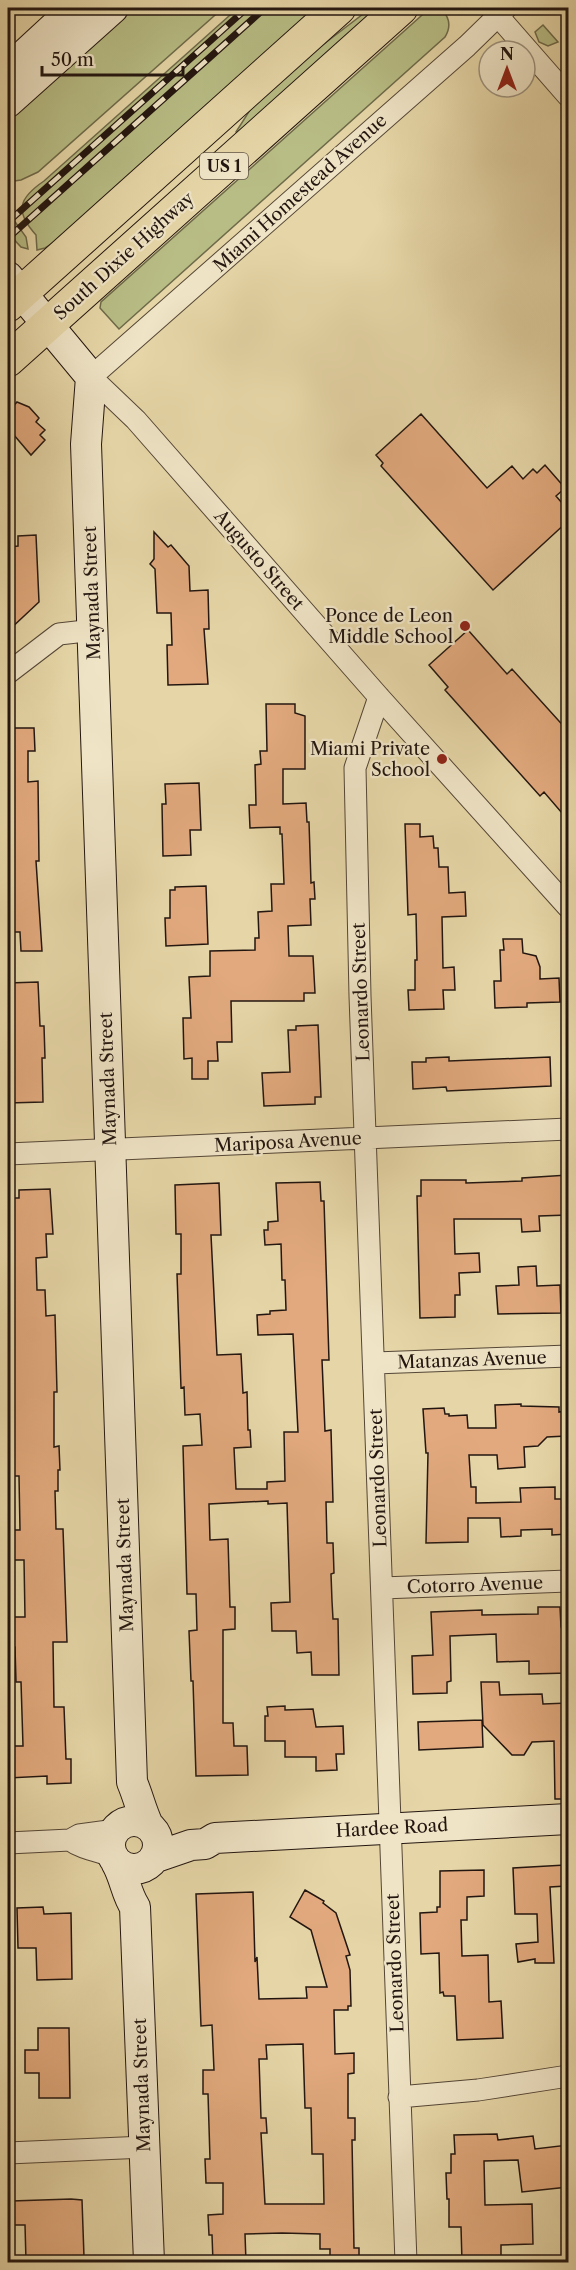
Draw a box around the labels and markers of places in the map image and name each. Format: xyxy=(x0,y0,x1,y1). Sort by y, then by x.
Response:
place label: Ponce de Leon Middle School xyxy=(325,605,453,648)
marker: Ponce de Leon Middle School xyxy=(458,619,472,633)
place label: Miami Private School xyxy=(310,738,430,781)
marker: Miami Private School xyxy=(435,752,449,766)

